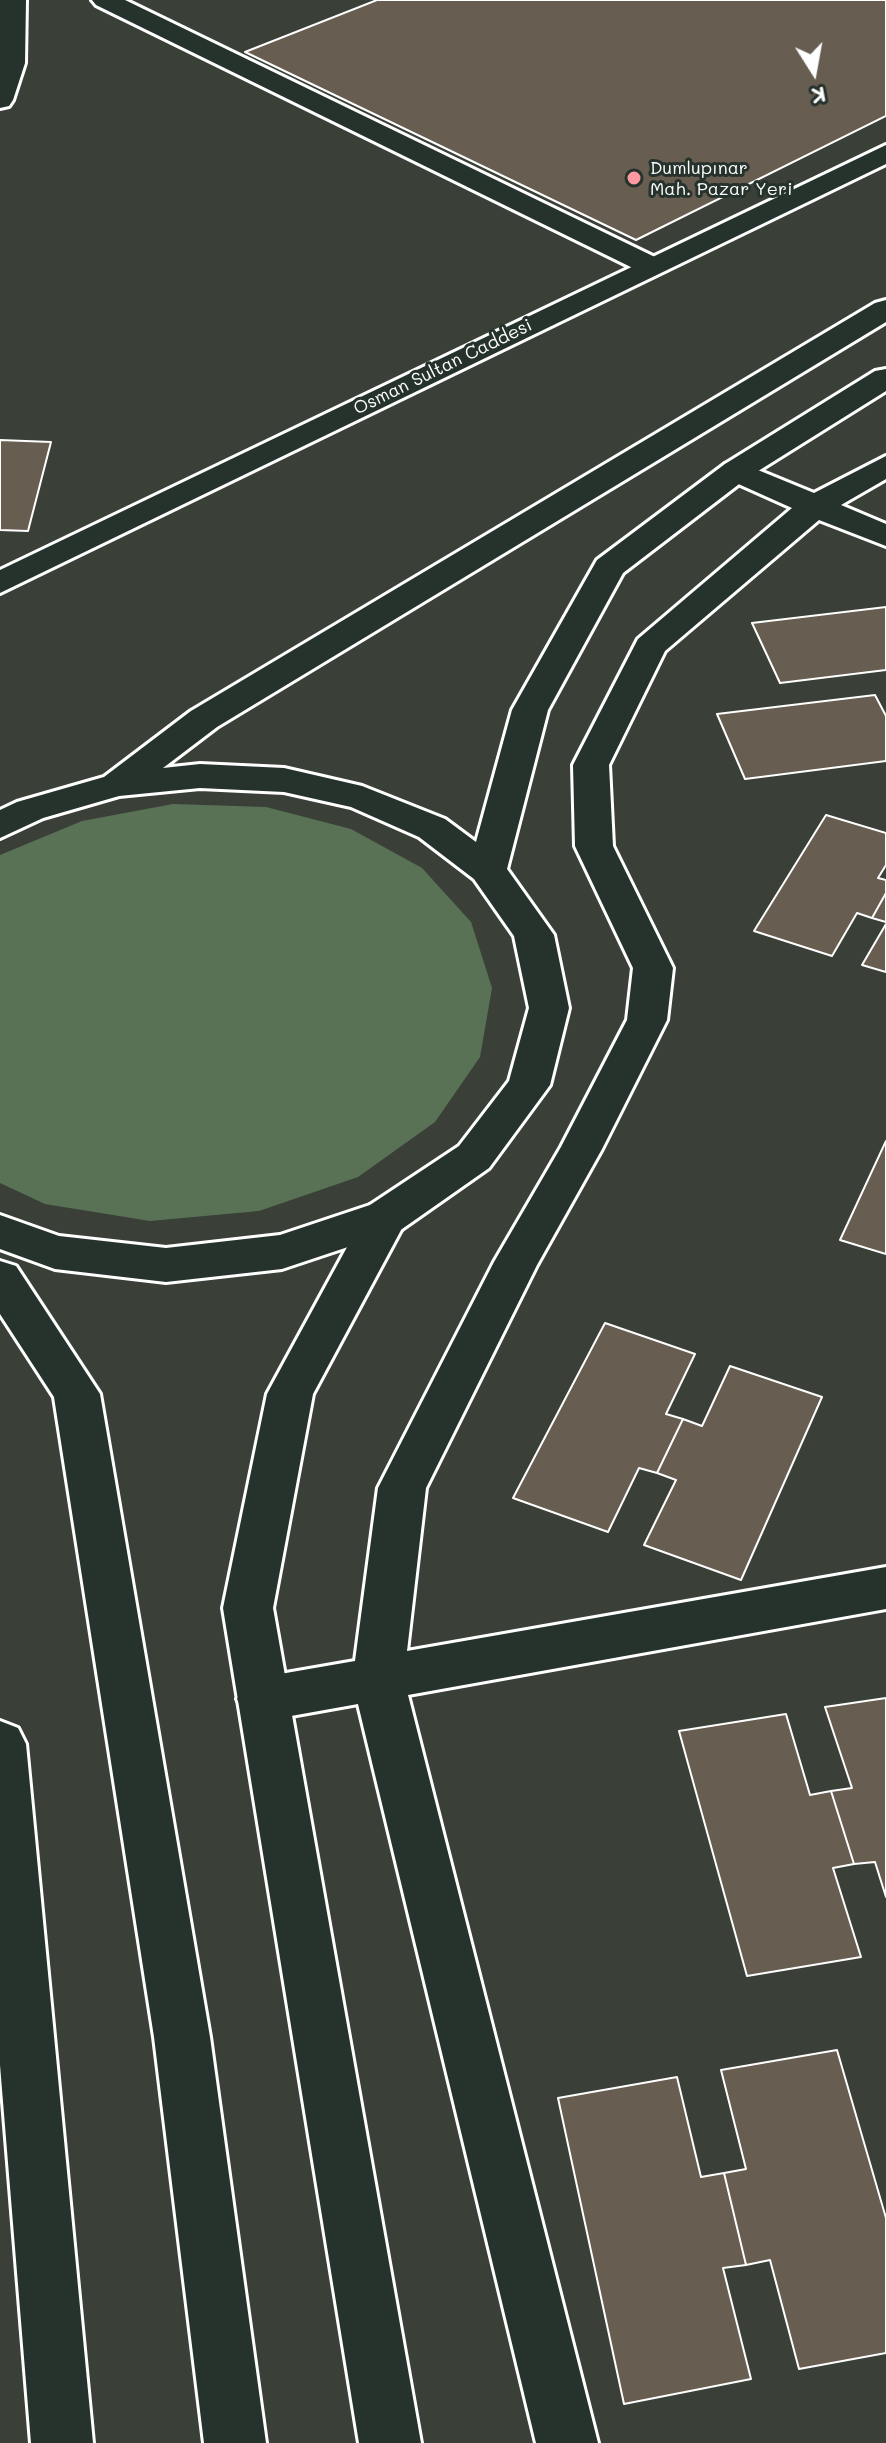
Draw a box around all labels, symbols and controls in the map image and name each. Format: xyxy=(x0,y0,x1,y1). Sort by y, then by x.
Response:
north arrow xyxy=(774,32,854,112)
text: K xyxy=(809,80,829,112)
place label: Dumlupınar Mah. Pazar Yeri xyxy=(650,157,793,200)
marker: Dumlupınar Mah. Pazar Yeri xyxy=(625,169,643,187)
street label: Osman Sultan Caddesi xyxy=(350,314,536,420)

